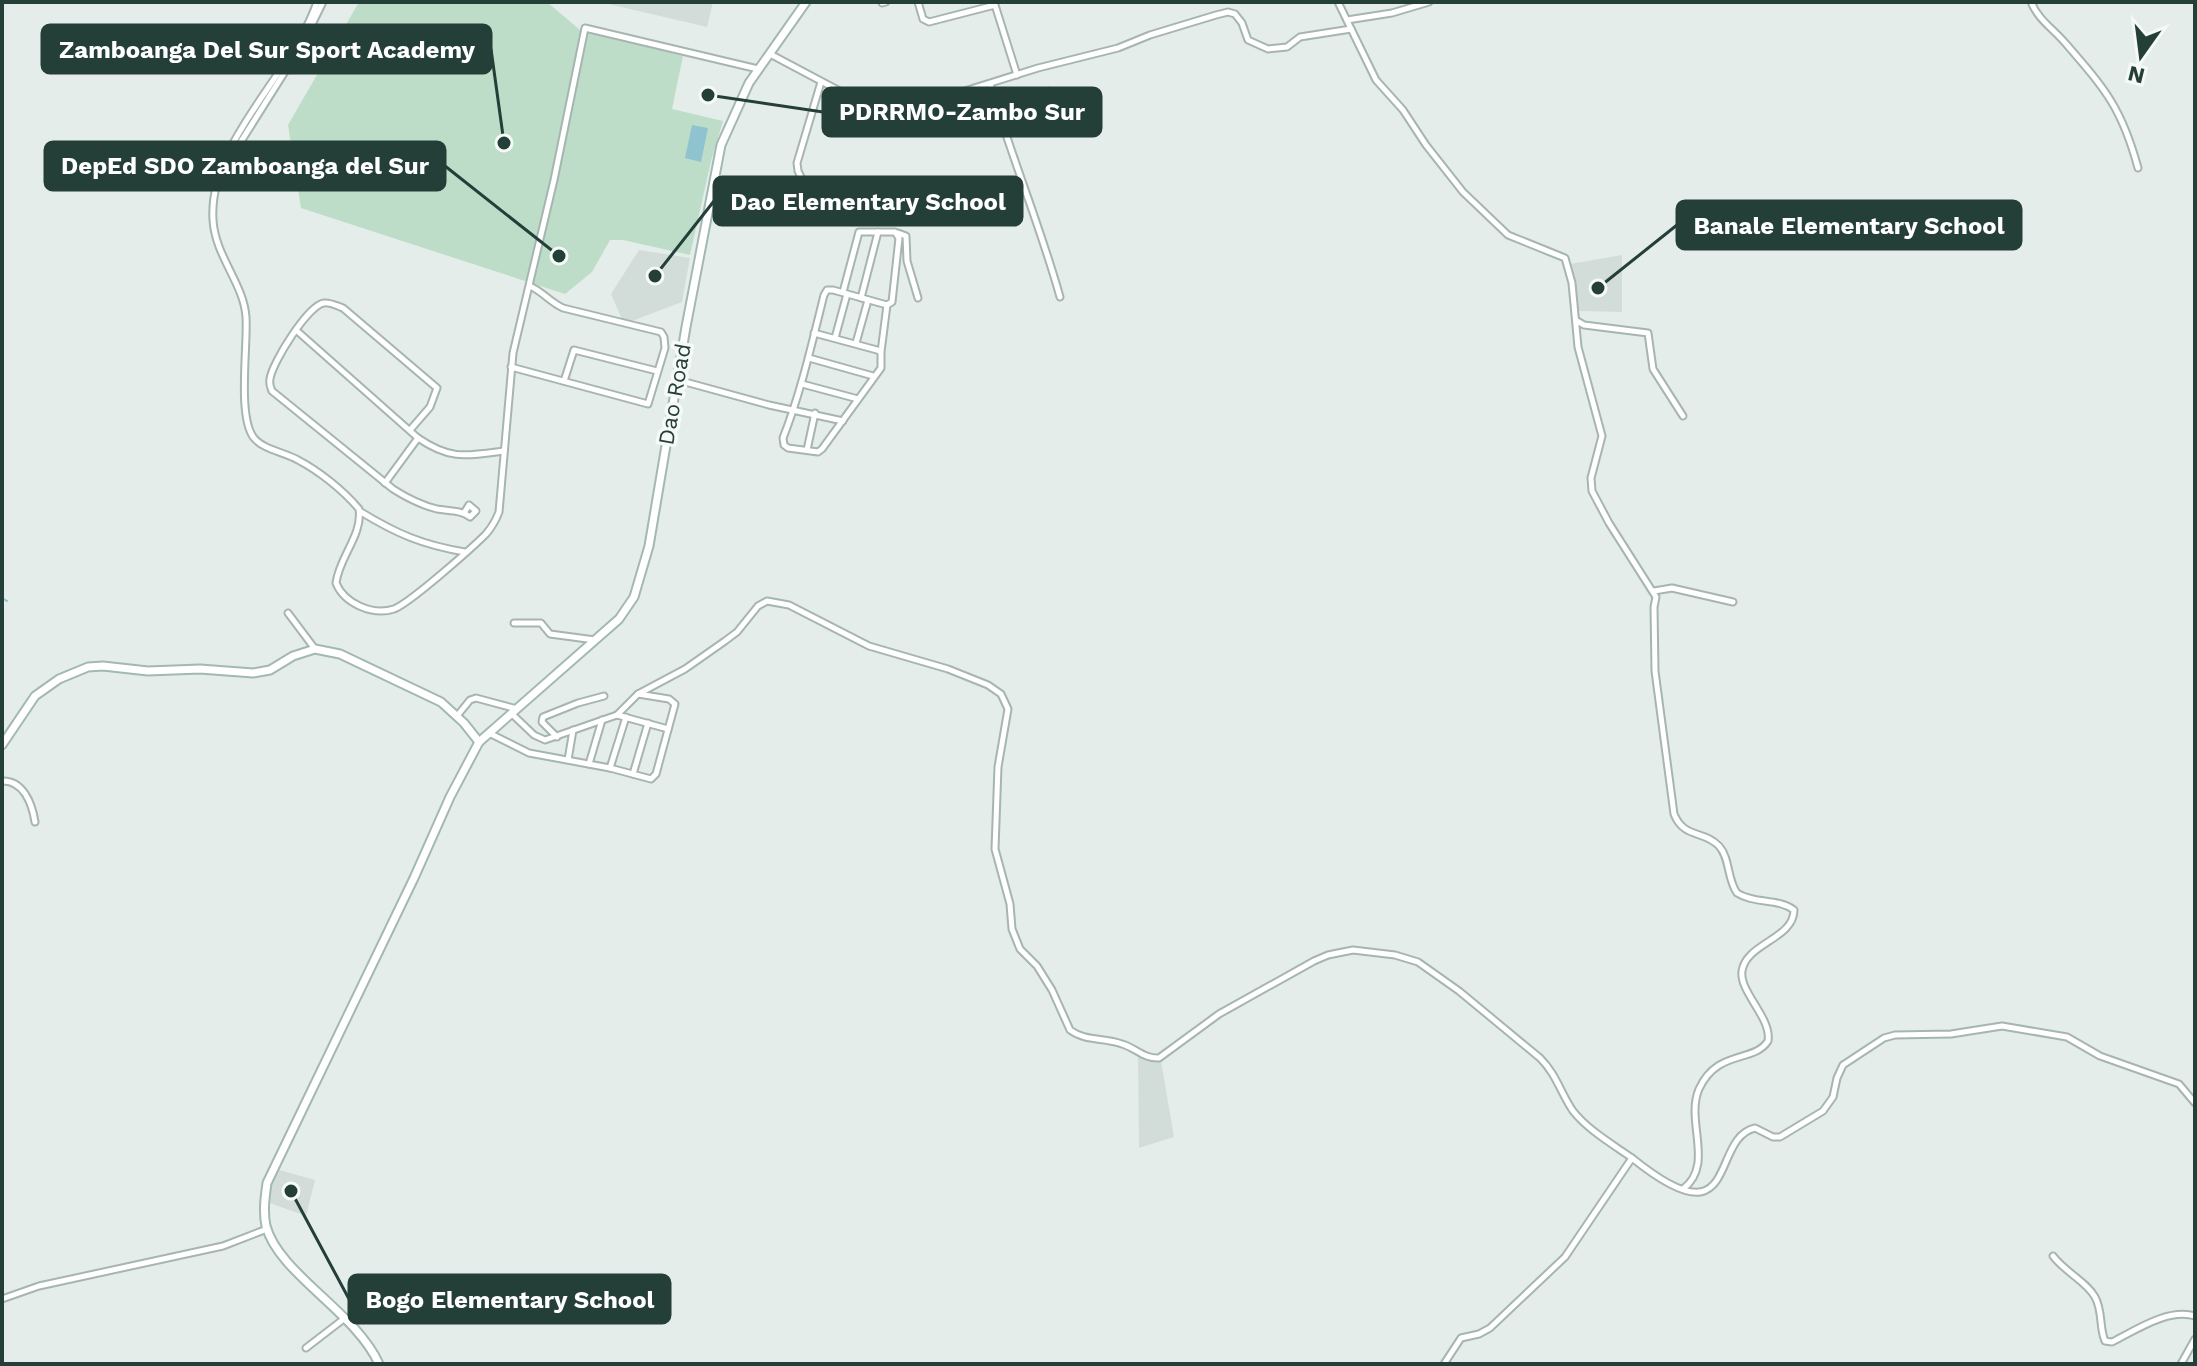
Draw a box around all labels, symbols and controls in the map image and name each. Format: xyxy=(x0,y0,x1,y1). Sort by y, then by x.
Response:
north arrow xyxy=(2101,16,2181,96)
callout: Zamboanga Del Sur Sport Academy xyxy=(42,25,491,73)
text: Zamboanga Del Sur Sport Academy xyxy=(59,36,475,64)
text: N xyxy=(2125,61,2147,89)
callout: PDRRMO-Zambo Sur xyxy=(823,88,1101,136)
text: PDRRMO-Zambo Sur xyxy=(839,98,1086,126)
callout: DepEd SDO Zamboanga del Sur xyxy=(45,142,445,190)
text: DepEd SDO Zamboanga del Sur xyxy=(61,152,430,180)
callout: Dao Elementary School xyxy=(714,177,1022,225)
text: Dao Elementary School xyxy=(730,188,1006,216)
callout: Banale Elementary School xyxy=(1677,201,2021,249)
text: Banale Elementary School xyxy=(1693,212,2005,240)
street label: Dao Road xyxy=(653,341,696,447)
callout: Bogo Elementary School xyxy=(349,1275,670,1323)
text: Bogo Elementary School xyxy=(366,1286,655,1314)

